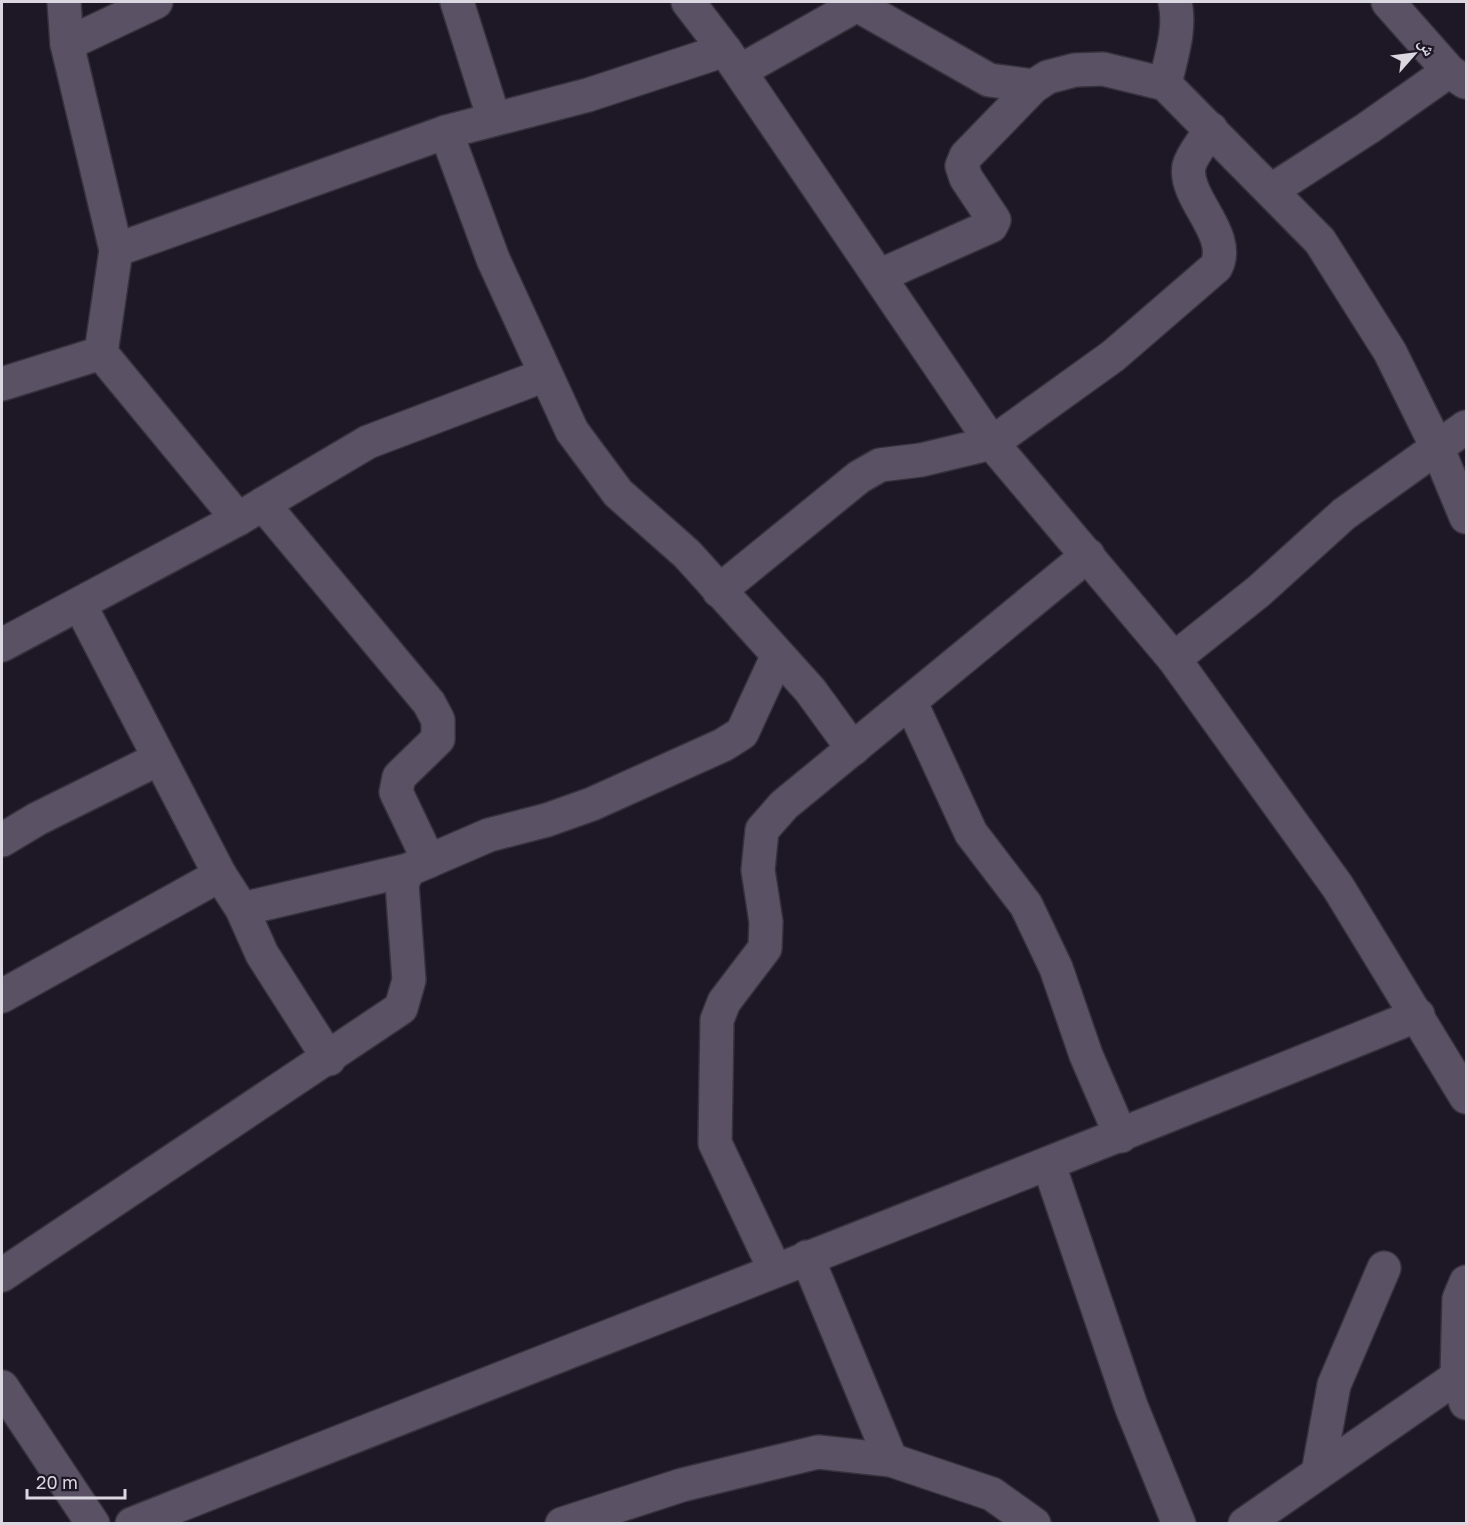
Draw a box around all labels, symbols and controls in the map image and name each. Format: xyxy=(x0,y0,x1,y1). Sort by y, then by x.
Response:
north arrow xyxy=(1384,24,1444,84)
text: ش xyxy=(1414,35,1440,59)
scale bar xyxy=(27,1462,124,1500)
text: 20 m xyxy=(36,1471,78,1493)

